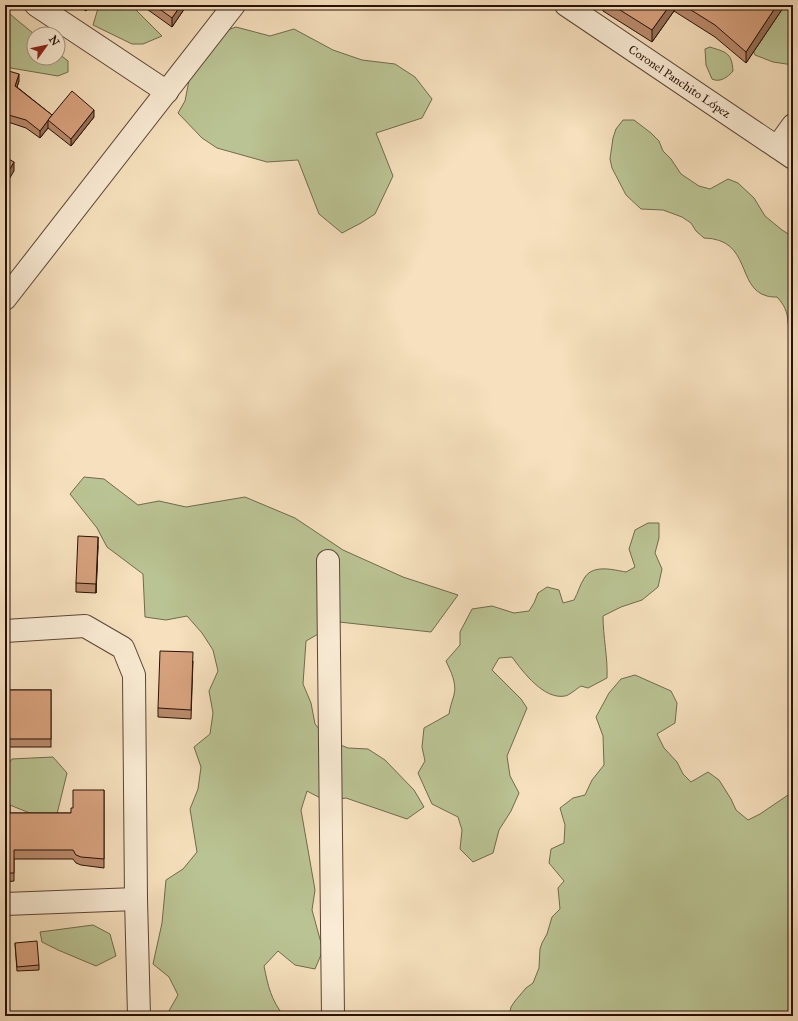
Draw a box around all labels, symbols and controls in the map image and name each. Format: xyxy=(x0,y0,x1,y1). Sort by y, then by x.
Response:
north arrow xyxy=(26,26,66,66)
text: N xyxy=(46,33,62,49)
street label: Coronel Panchito López xyxy=(626,42,734,121)

